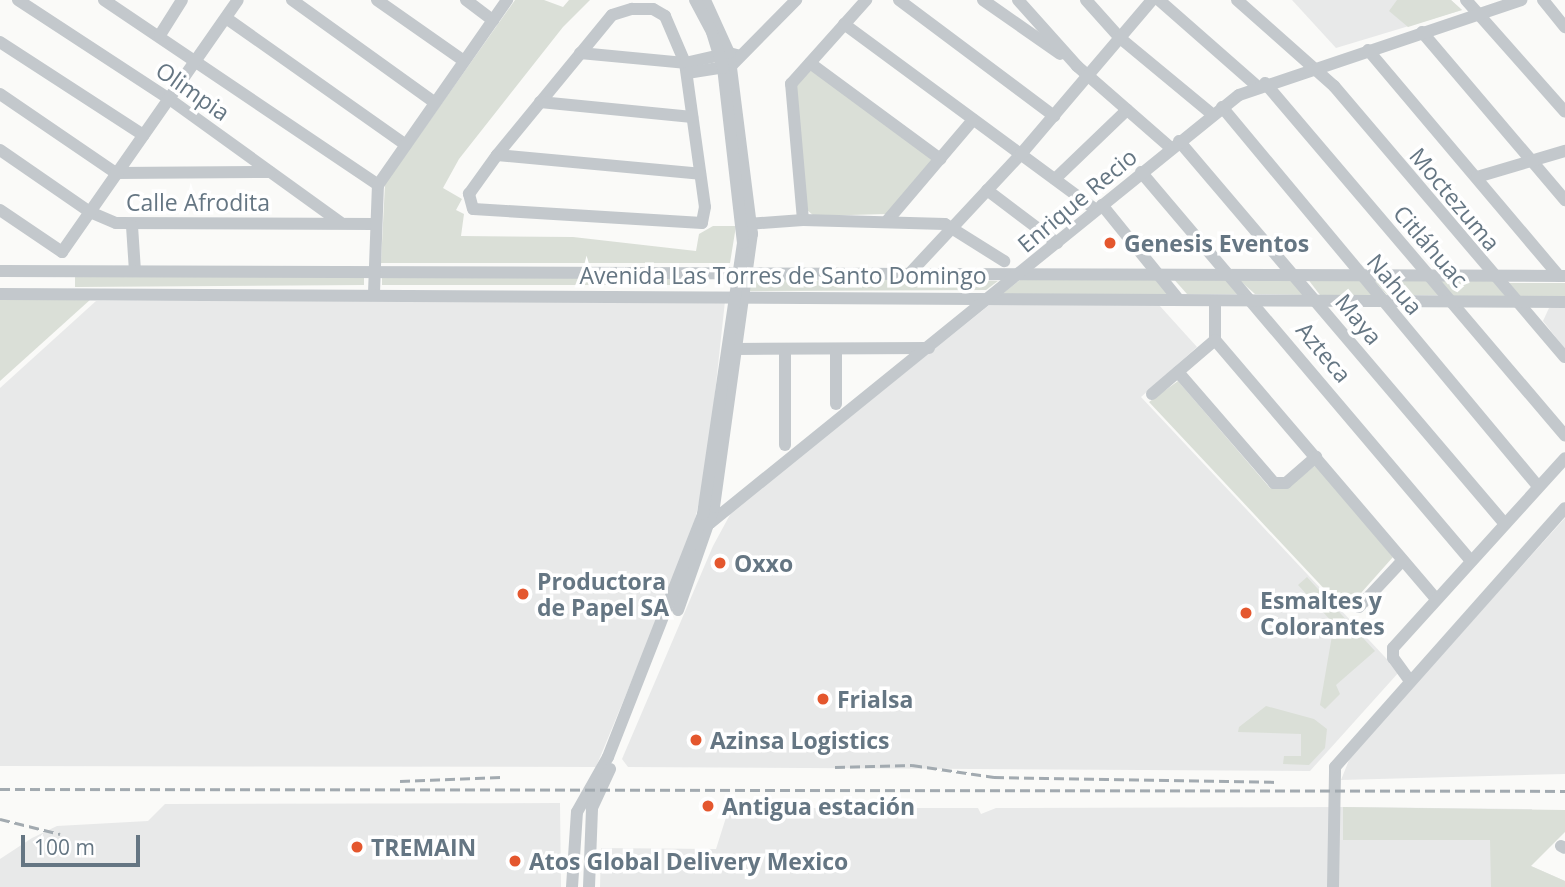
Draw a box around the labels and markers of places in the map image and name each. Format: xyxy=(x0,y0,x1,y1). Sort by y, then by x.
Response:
place label: Genesis Eventos xyxy=(1124,229,1309,257)
marker: Genesis Eventos xyxy=(1102,235,1118,251)
place label: Oxxo xyxy=(734,549,793,577)
marker: Oxxo xyxy=(712,555,728,571)
place label: Productora de Papel SA xyxy=(537,567,669,621)
marker: Productora de Papel SA xyxy=(515,586,531,602)
place label: Esmaltes y Colorantes xyxy=(1260,586,1385,640)
marker: Esmaltes y Colorantes xyxy=(1238,605,1254,621)
place label: Frialsa xyxy=(837,685,913,713)
marker: Frialsa xyxy=(815,691,831,707)
place label: Azinsa Logistics xyxy=(710,726,889,754)
marker: Azinsa Logistics xyxy=(688,732,704,748)
place label: Antigua estación xyxy=(722,792,915,820)
marker: Antigua estación xyxy=(700,798,716,814)
place label: TREMAIN xyxy=(371,833,476,861)
marker: TREMAIN xyxy=(349,839,365,855)
place label: Atos Global Delivery Mexico xyxy=(529,847,848,875)
marker: Atos Global Delivery Mexico xyxy=(507,853,523,869)

